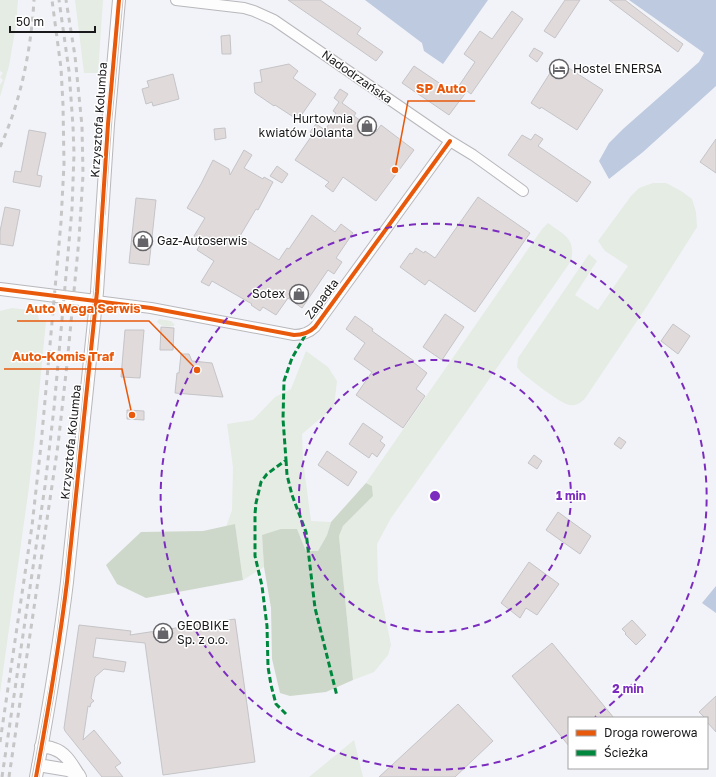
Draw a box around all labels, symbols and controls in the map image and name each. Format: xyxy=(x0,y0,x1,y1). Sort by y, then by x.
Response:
scale bar xyxy=(10,8,95,34)
text: 50 m xyxy=(16,14,44,29)
street label: Nadodrzańska xyxy=(319,47,395,106)
hotel icon: Hostel ENERSA xyxy=(548,58,570,80)
place label: Hostel ENERSA xyxy=(573,61,662,76)
street label: Krzysztofa Kolumba xyxy=(87,62,110,178)
callout: SP Auto xyxy=(408,76,475,101)
text: SP Auto xyxy=(416,80,466,96)
place label: Hurtownia kwiatów Jolanta xyxy=(259,111,353,140)
shop icon: Hurtownia kwiatów Jolanta xyxy=(356,115,378,137)
shop icon: Gaz-Autoserwis xyxy=(132,230,154,252)
place label: Gaz-Autoserwis xyxy=(157,233,247,248)
street label: Zapadła xyxy=(302,276,342,322)
shop icon: Sotex xyxy=(288,283,310,305)
place label: Sotex xyxy=(252,286,285,301)
callout: Auto Wega Serwis xyxy=(17,296,149,321)
text: Auto Wega Serwis xyxy=(25,300,141,316)
callout: Auto-Komis Traf xyxy=(4,344,122,369)
text: Auto-Komis Traf xyxy=(12,348,114,364)
street label: Krzysztofa Kolumba xyxy=(57,384,84,500)
text: 1 min xyxy=(556,488,586,503)
centre of rings xyxy=(428,489,442,503)
place label: GEOBIKE Sp. z o.o. xyxy=(177,618,229,647)
shop icon: GEOBIKE Sp. z o.o. xyxy=(152,622,174,644)
text: 2 min xyxy=(612,681,644,696)
legend xyxy=(568,717,708,769)
text: Droga rowerowa xyxy=(604,725,697,740)
text: Ścieżka xyxy=(604,745,648,760)

